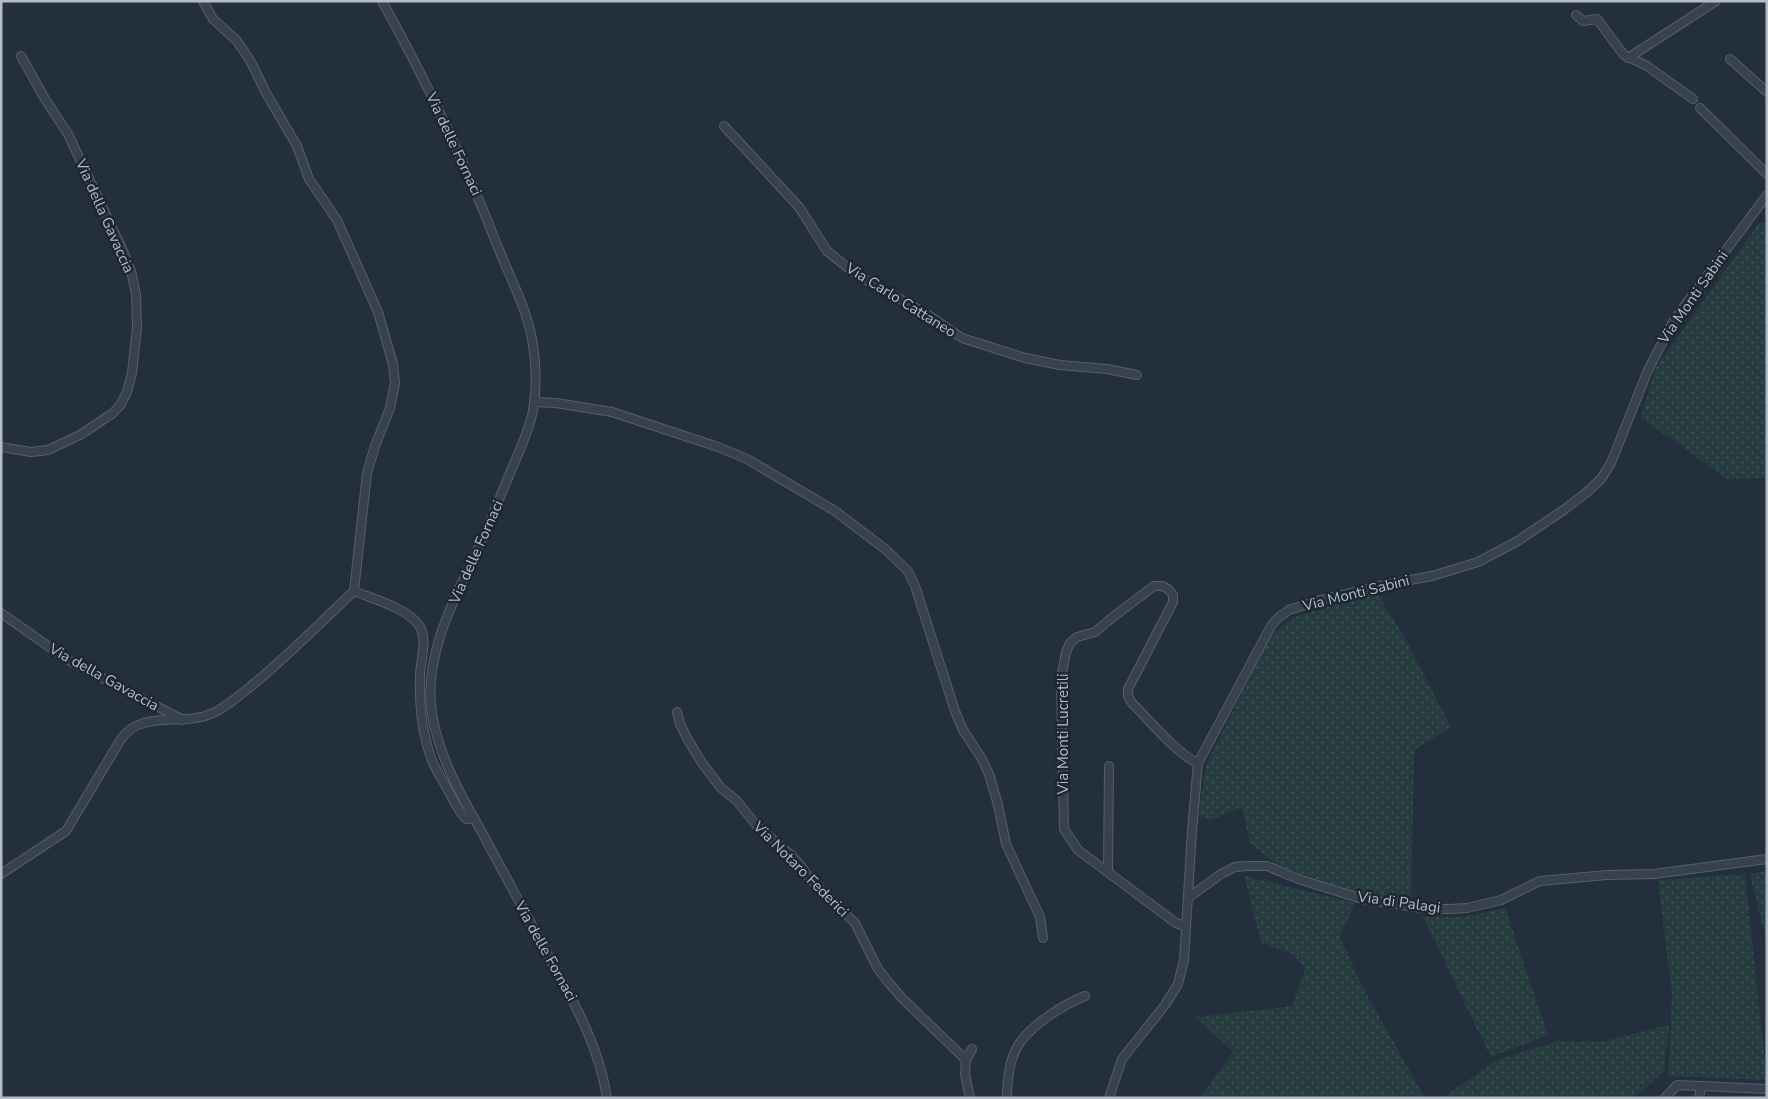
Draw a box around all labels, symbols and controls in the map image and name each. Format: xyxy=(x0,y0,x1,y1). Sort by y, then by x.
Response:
street label: Via delle Fornaci xyxy=(421,88,487,199)
street label: Via della Gavaccia xyxy=(71,155,139,276)
street label: Via Monti Sabini xyxy=(1653,246,1733,348)
street label: Via Carlo Cattaneo xyxy=(841,258,960,342)
street label: Via delle Fornaci xyxy=(444,497,508,608)
street label: Via Monti Sabini xyxy=(1300,570,1411,616)
street label: Via della Gavaccia xyxy=(45,638,162,715)
street label: Via Monti Lucretili xyxy=(1053,673,1073,796)
street label: Via Notaro Federici xyxy=(748,816,853,921)
street label: Via di Palagi xyxy=(1355,886,1442,918)
street label: Via delle Fornaci xyxy=(510,897,582,1005)

